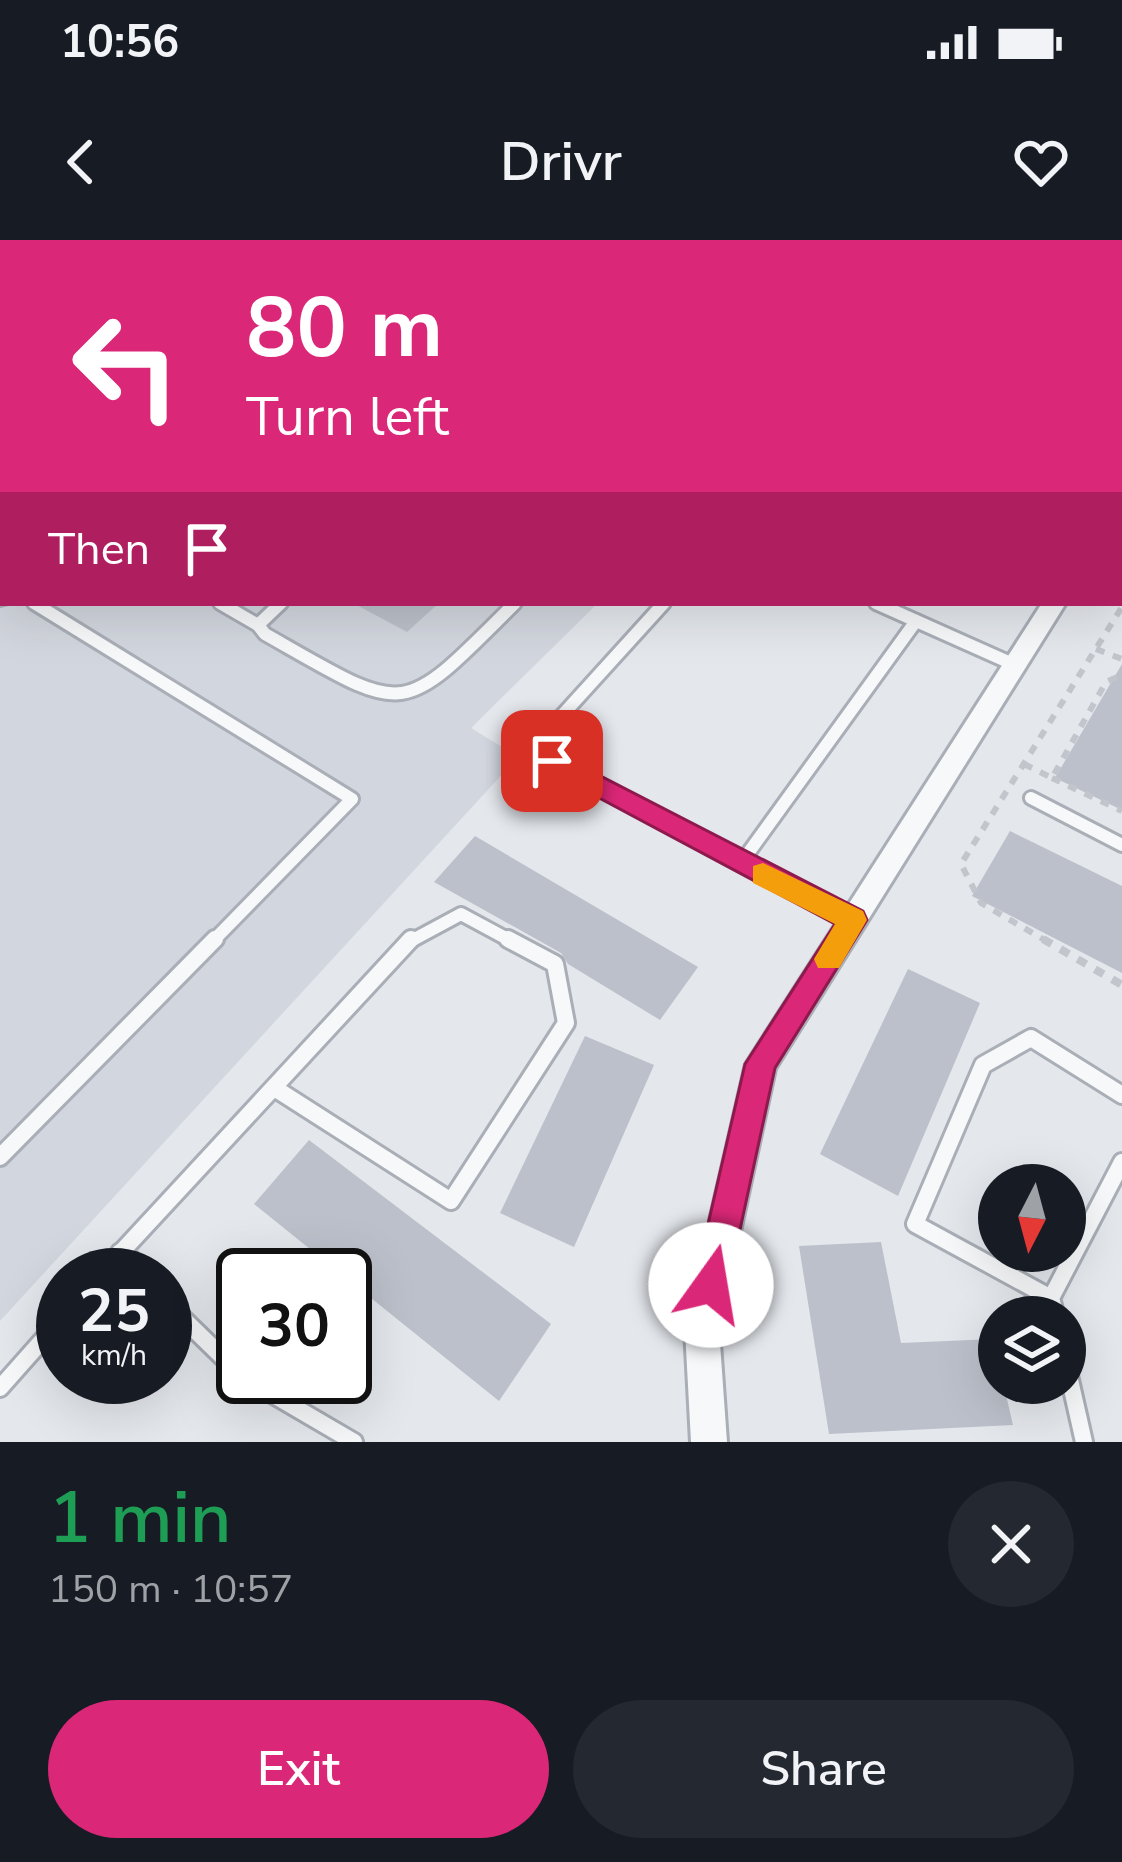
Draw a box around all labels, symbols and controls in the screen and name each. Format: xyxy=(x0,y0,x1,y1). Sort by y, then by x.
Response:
text: 10:56 xyxy=(60,12,179,73)
text: Drivr xyxy=(500,125,622,199)
icon: back xyxy=(48,129,114,195)
icon: heart xyxy=(1008,129,1074,195)
text: 80 m xyxy=(246,271,443,386)
icon: left xyxy=(48,288,204,444)
text: Turn left xyxy=(246,380,449,454)
icon: arrive xyxy=(174,516,240,582)
text: Then xyxy=(48,519,150,580)
pin xyxy=(501,710,603,812)
icon: arrive xyxy=(519,728,585,794)
north arrow xyxy=(978,1164,1086,1272)
map controls xyxy=(978,1164,1086,1404)
position arrow xyxy=(648,1222,774,1348)
speed limit sign: 30 xyxy=(216,1248,372,1404)
text: 25 xyxy=(78,1270,150,1352)
button: layers xyxy=(978,1296,1086,1404)
text: km/h xyxy=(81,1335,147,1376)
text: 1 min xyxy=(48,1469,231,1567)
button: close xyxy=(948,1481,1074,1607)
text: 150 m · 10:57 xyxy=(48,1563,293,1616)
button: Exit xyxy=(48,1700,549,1838)
button: Share xyxy=(573,1700,1074,1838)

